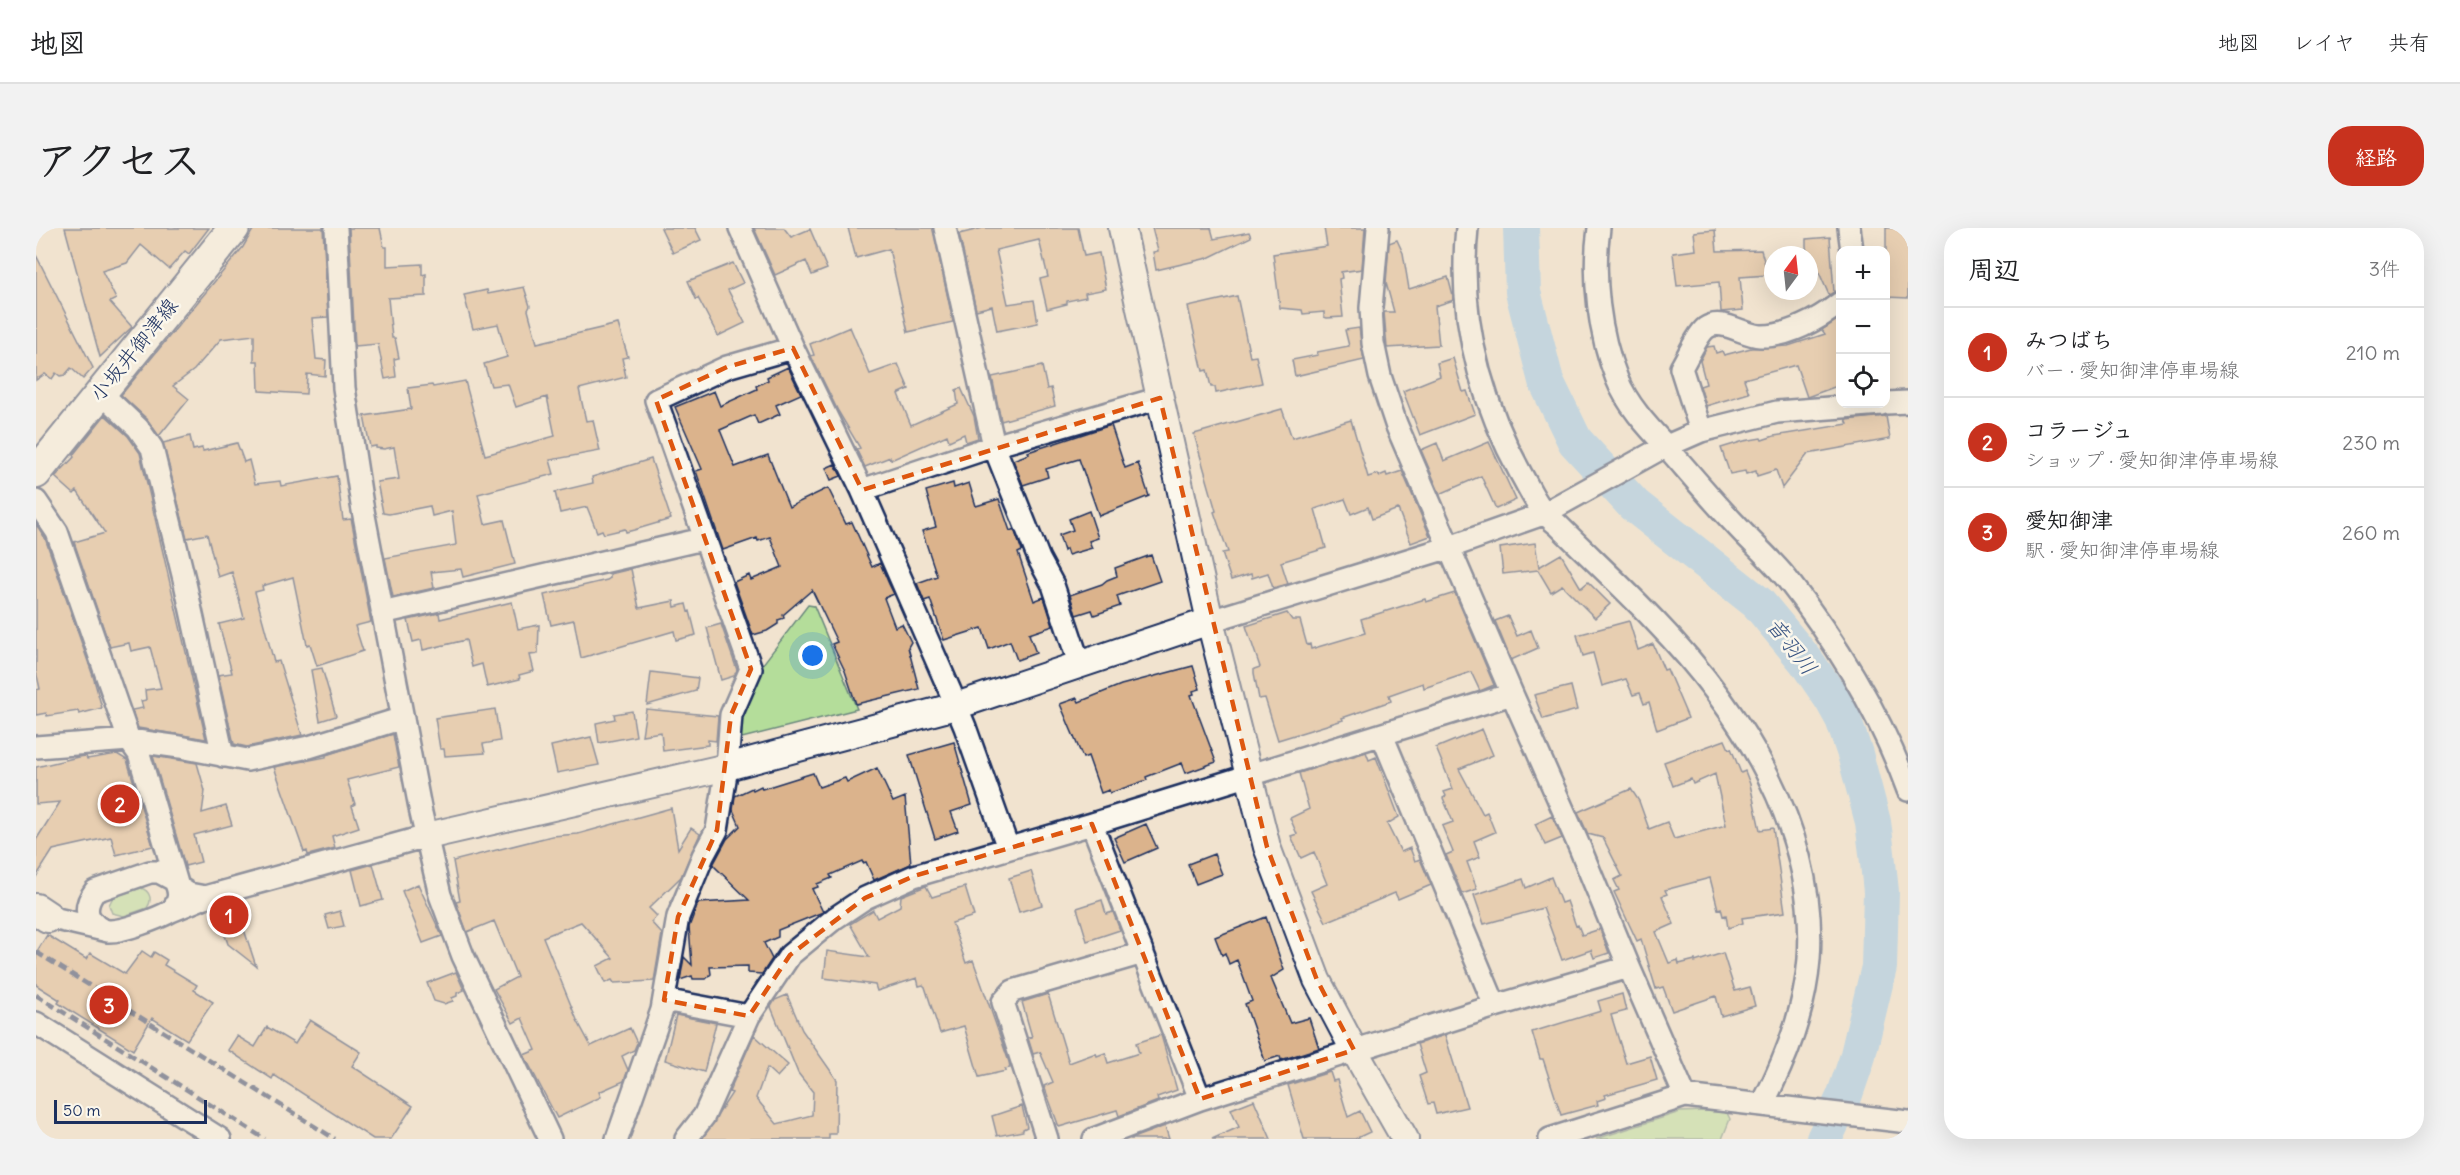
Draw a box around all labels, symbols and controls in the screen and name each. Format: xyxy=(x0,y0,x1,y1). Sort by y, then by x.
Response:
text: 地図 xyxy=(30,25,86,61)
text: 地図 xyxy=(2218,29,2260,56)
text: レイヤ xyxy=(2293,29,2355,56)
text: 共有 xyxy=(2388,29,2430,56)
button: 経路 xyxy=(2328,126,2424,186)
text: アクセス xyxy=(36,134,201,186)
north arrow xyxy=(1764,246,1818,300)
map controls xyxy=(1836,246,1890,408)
button: + xyxy=(1836,246,1890,300)
text: 周辺 xyxy=(1968,253,2020,286)
text: 3件 xyxy=(2369,256,2400,281)
street label: 小坂井御津線 xyxy=(83,292,184,407)
button: − xyxy=(1836,300,1890,354)
text: みつばち xyxy=(2025,326,2113,354)
text: 1 xyxy=(1984,340,1991,365)
text: 210 m xyxy=(2346,340,2400,365)
button: locate xyxy=(1836,354,1890,408)
text: バー · 愛知御津停車場線 xyxy=(2025,357,2239,382)
text: コラージュ xyxy=(2025,416,2134,444)
text: 2 xyxy=(1982,430,1993,455)
text: 230 m xyxy=(2342,430,2400,455)
text: ショップ · 愛知御津停車場線 xyxy=(2025,447,2278,472)
text: 愛知御津 xyxy=(2025,506,2113,534)
text: 3 xyxy=(1982,520,1993,545)
text: 260 m xyxy=(2342,520,2400,545)
text: 駅 · 愛知御津停車場線 xyxy=(2025,537,2219,562)
water label: 音羽川 xyxy=(1761,611,1823,681)
your location xyxy=(798,641,827,670)
pin: 2 xyxy=(100,782,140,826)
pin: 1 xyxy=(210,892,248,938)
pin: 3 xyxy=(90,982,128,1028)
scale bar xyxy=(54,1097,207,1124)
text: 50 m xyxy=(63,1100,101,1120)

